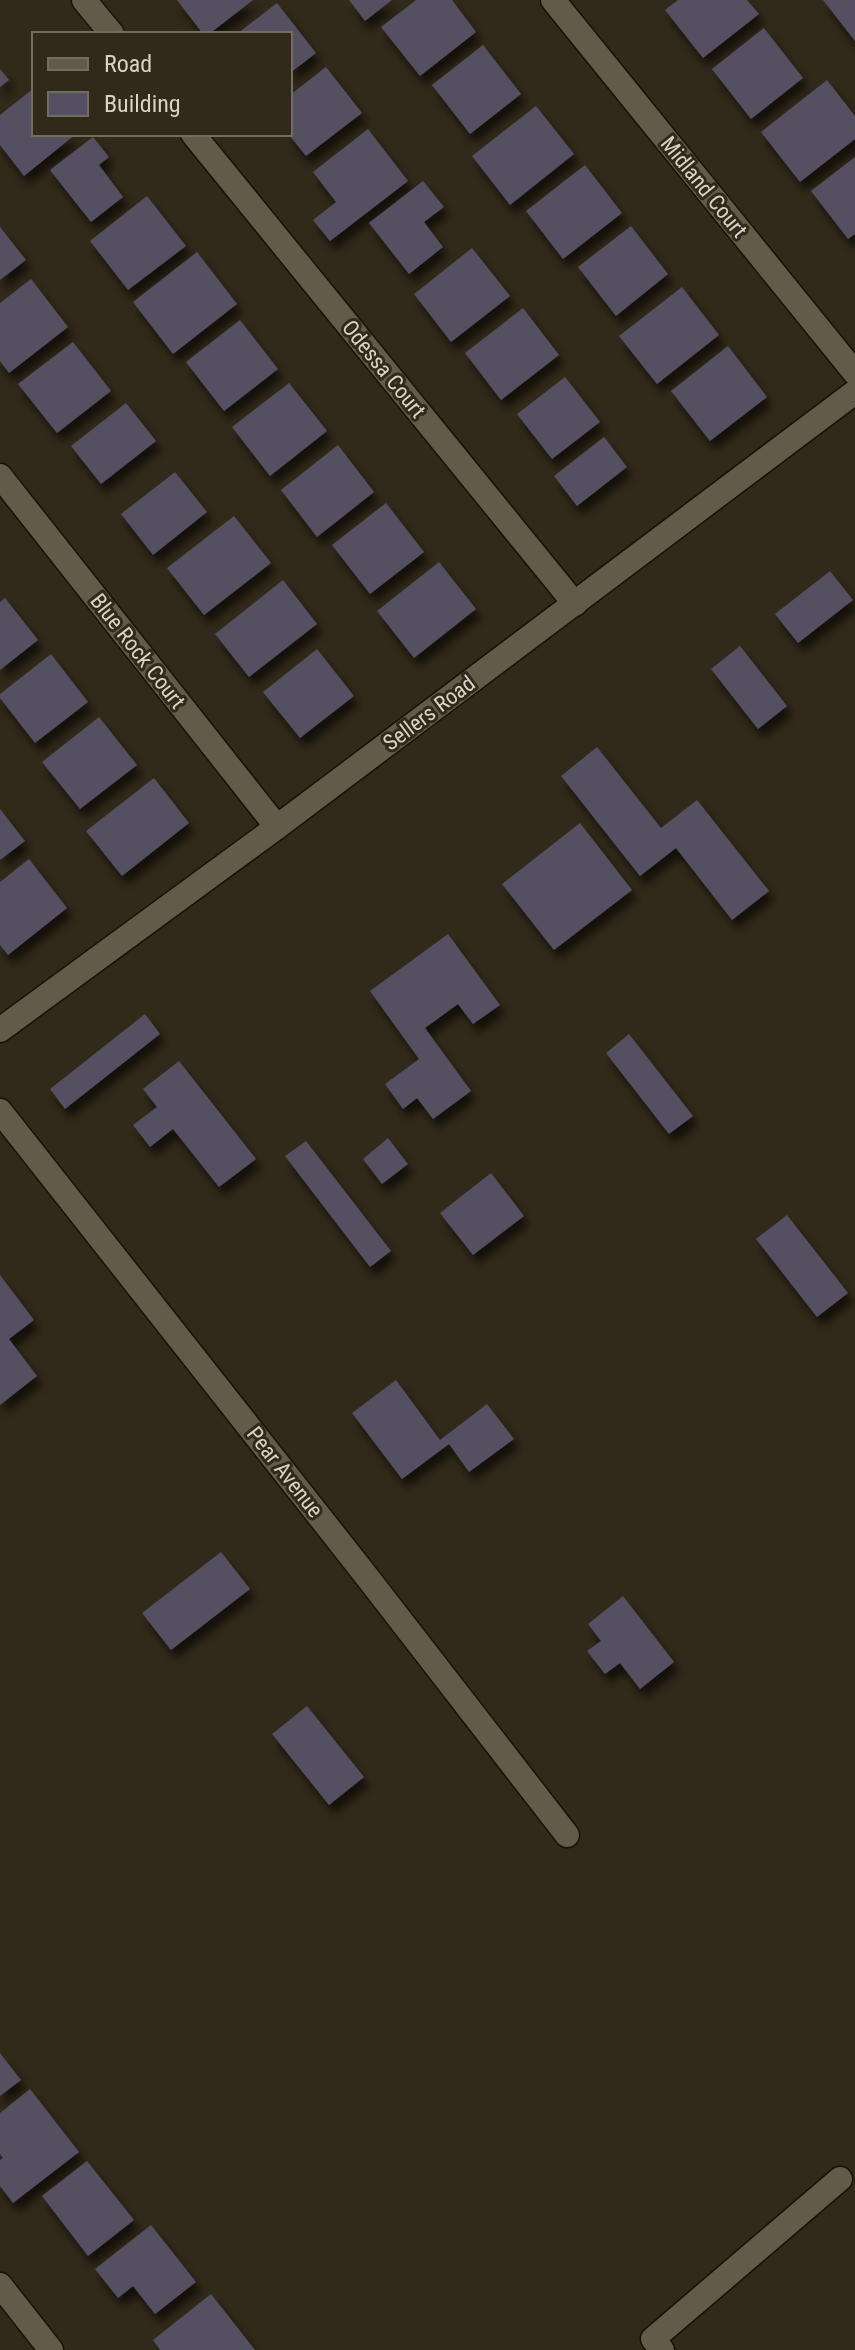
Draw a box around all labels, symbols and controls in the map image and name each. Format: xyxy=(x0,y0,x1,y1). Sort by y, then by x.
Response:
legend xyxy=(32,32,292,136)
text: Road xyxy=(104,50,152,78)
text: Building xyxy=(104,90,181,118)
street label: Midland Court xyxy=(656,131,752,243)
street label: Odessa Court xyxy=(337,315,431,423)
street label: Blue Rock Court xyxy=(85,589,191,713)
street label: Sellers Road xyxy=(378,670,480,756)
street label: Pear Avenue xyxy=(242,1422,328,1522)

